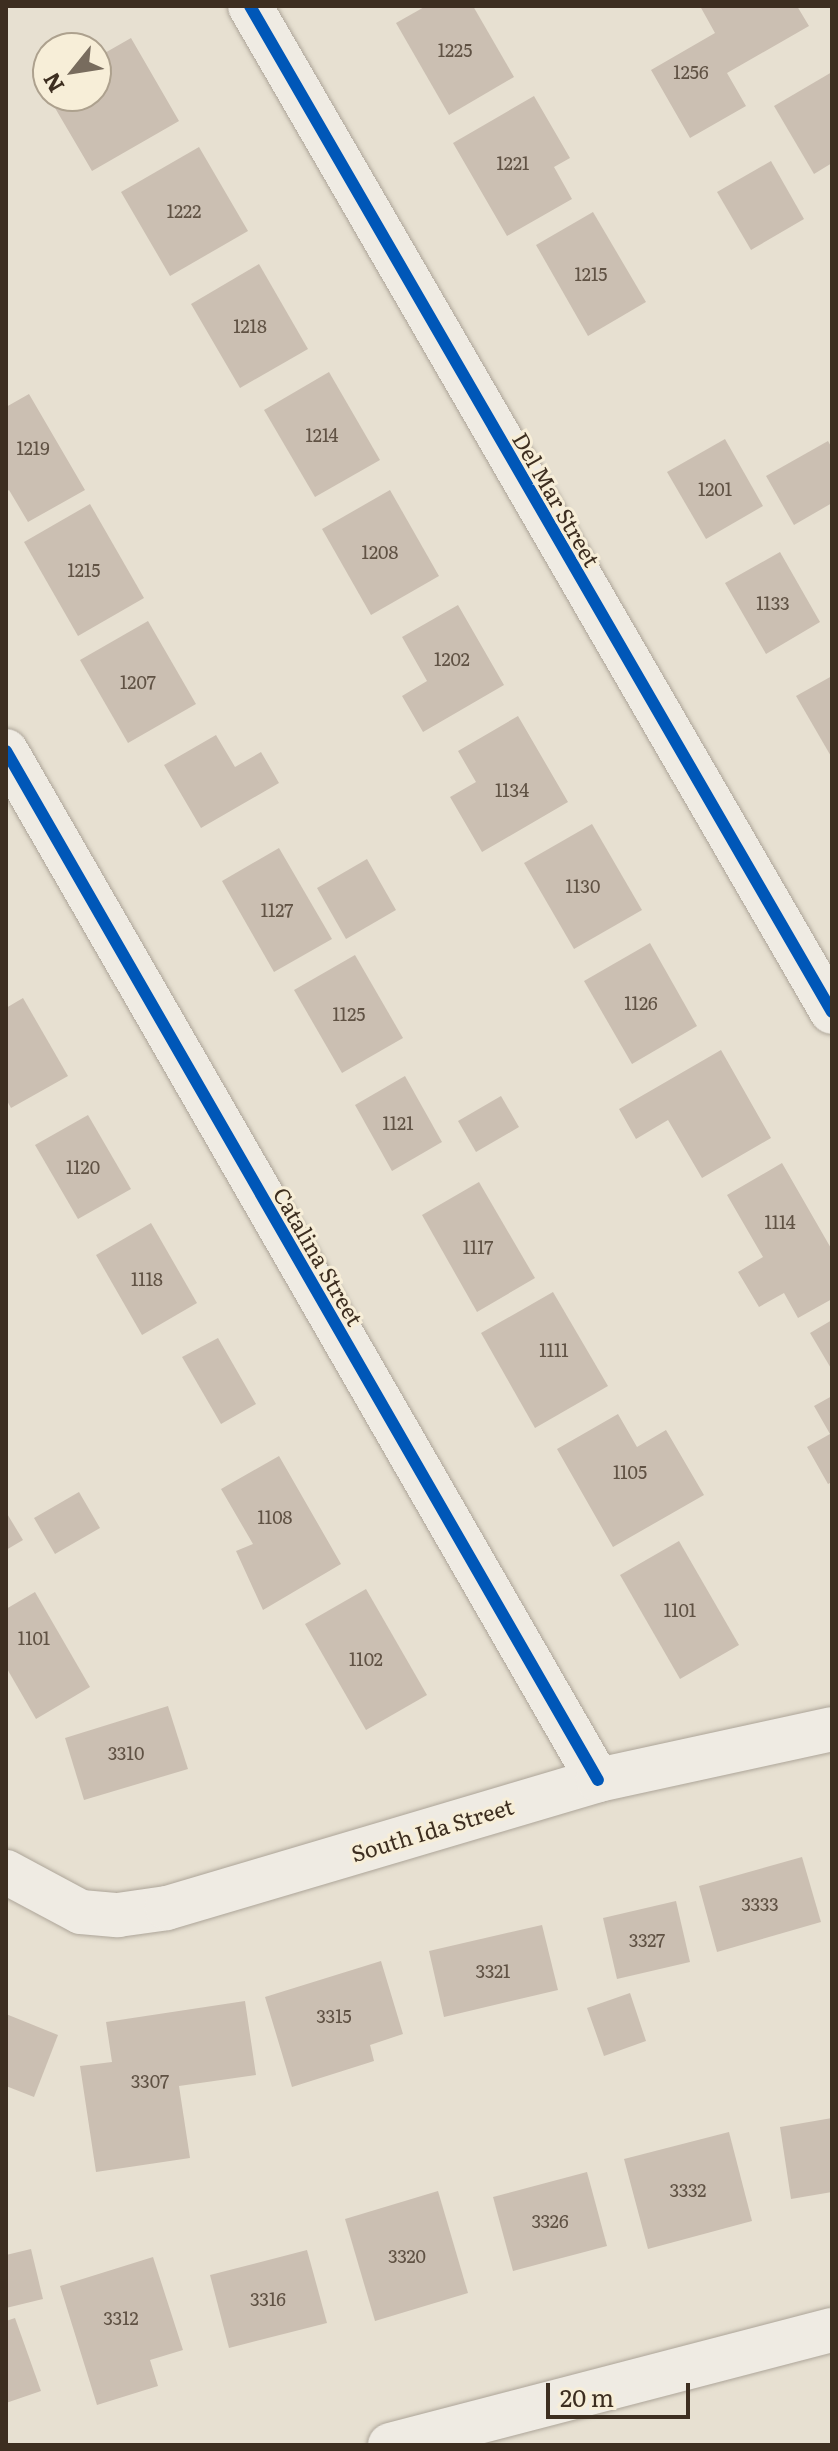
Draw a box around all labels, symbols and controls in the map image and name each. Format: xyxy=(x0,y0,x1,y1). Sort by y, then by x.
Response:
north arrow xyxy=(32,32,112,112)
house number: 1225 xyxy=(438,39,472,61)
house number: 1256 xyxy=(673,61,709,83)
text: N xyxy=(34,67,71,99)
house number: 1221 xyxy=(497,152,529,174)
house number: 1222 xyxy=(167,200,201,222)
house number: 1215 xyxy=(575,263,607,285)
house number: 1218 xyxy=(233,315,267,337)
house number: 1214 xyxy=(306,424,338,446)
street label: Del Mar Street xyxy=(508,427,606,571)
house number: 1219 xyxy=(16,437,50,459)
house number: 1201 xyxy=(698,478,732,500)
house number: 1208 xyxy=(362,541,398,563)
house number: 1215 xyxy=(68,559,100,581)
house number: 1133 xyxy=(756,592,790,614)
house number: 1202 xyxy=(434,648,470,670)
house number: 1207 xyxy=(120,671,156,693)
house number: 1134 xyxy=(495,779,529,801)
house number: 1130 xyxy=(566,875,600,897)
house number: 1127 xyxy=(261,899,293,921)
house number: 1126 xyxy=(624,992,658,1014)
house number: 1125 xyxy=(333,1003,365,1025)
house number: 1121 xyxy=(382,1112,414,1134)
house number: 1120 xyxy=(66,1156,100,1178)
street label: Catalina Street xyxy=(269,1182,369,1330)
house number: 1114 xyxy=(764,1211,796,1233)
house number: 1117 xyxy=(463,1236,493,1258)
house number: 1118 xyxy=(131,1268,163,1290)
house number: 1111 xyxy=(539,1339,569,1361)
house number: 1105 xyxy=(613,1461,647,1483)
house number: 1108 xyxy=(258,1506,292,1528)
house number: 1101 xyxy=(664,1599,696,1621)
house number: 1101 xyxy=(18,1627,50,1649)
house number: 1102 xyxy=(349,1648,383,1670)
house number: 3310 xyxy=(108,1742,144,1764)
street label: South Ida Street xyxy=(348,1792,516,1866)
house number: 3333 xyxy=(741,1893,779,1915)
house number: 3327 xyxy=(629,1929,665,1951)
house number: 3321 xyxy=(476,1960,510,1982)
house number: 3315 xyxy=(316,2005,352,2027)
house number: 3307 xyxy=(131,2070,169,2092)
house number: 3332 xyxy=(670,2179,706,2201)
house number: 3326 xyxy=(531,2210,569,2232)
house number: 3320 xyxy=(388,2245,426,2267)
house number: 3316 xyxy=(250,2288,286,2310)
house number: 3312 xyxy=(103,2307,139,2329)
scale bar xyxy=(550,2367,694,2417)
text: 20 m xyxy=(560,2379,614,2414)

